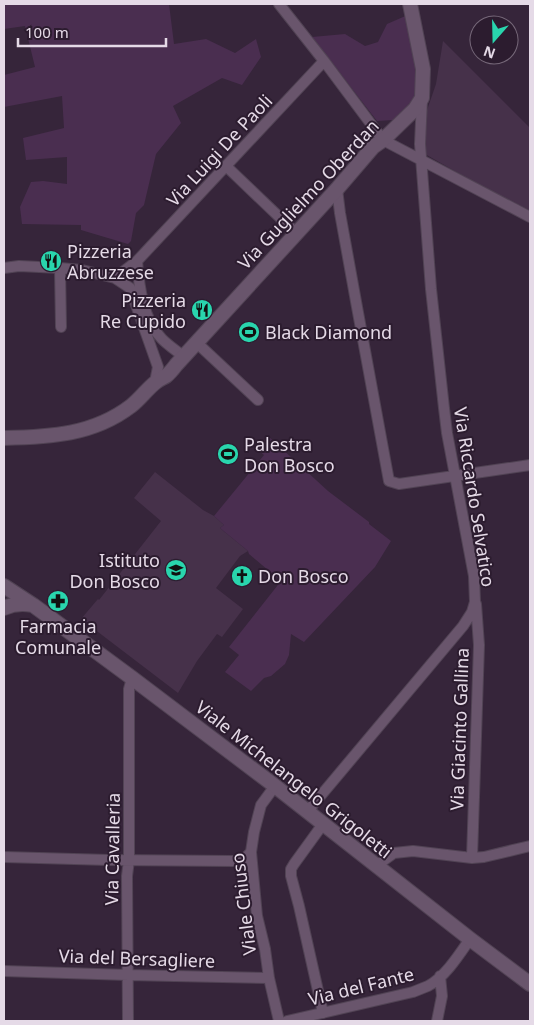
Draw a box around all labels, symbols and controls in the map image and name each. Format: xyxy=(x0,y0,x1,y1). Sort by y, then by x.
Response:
scale bar xyxy=(18,15,165,47)
north arrow xyxy=(469,15,519,65)
text: 100 m xyxy=(25,22,69,42)
text: N xyxy=(481,42,498,64)
street label: Via Luigi De Paoli xyxy=(161,89,277,211)
street label: Via Guglielmo Oberdan xyxy=(232,114,384,274)
place label: Pizzeria Abruzzese xyxy=(67,239,154,284)
restaurant icon: Pizzeria Abruzzese xyxy=(39,249,63,273)
place label: Pizzeria Re Cupido xyxy=(100,288,186,333)
restaurant icon: Pizzeria Re Cupido xyxy=(190,298,214,322)
sports icon: Black Diamond xyxy=(237,320,261,344)
place label: Black Diamond xyxy=(265,320,392,344)
street label: Via Riccardo Selvatico xyxy=(449,405,501,589)
place label: Palestra Don Bosco xyxy=(244,432,335,477)
sports icon: Palestra Don Bosco xyxy=(216,442,240,466)
place label: Istituto Don Bosco xyxy=(69,548,160,593)
school or university icon: Istituto Don Bosco xyxy=(164,558,188,582)
church icon: Don Bosco xyxy=(230,564,254,588)
place label: Don Bosco xyxy=(258,564,349,588)
pharmacy icon: Farmacia Comunale xyxy=(46,589,70,613)
place label: Farmacia Comunale xyxy=(15,614,101,659)
street label: Via Giacinto Gallina xyxy=(444,647,474,811)
street label: Viale Michelangelo Grigoletti xyxy=(191,695,397,863)
street label: Via Cavalleria xyxy=(99,793,125,905)
street label: Viale Chiuso xyxy=(225,852,261,956)
street label: Via del Bersagliere xyxy=(58,943,216,973)
street label: Via del Fante xyxy=(306,961,416,1011)

